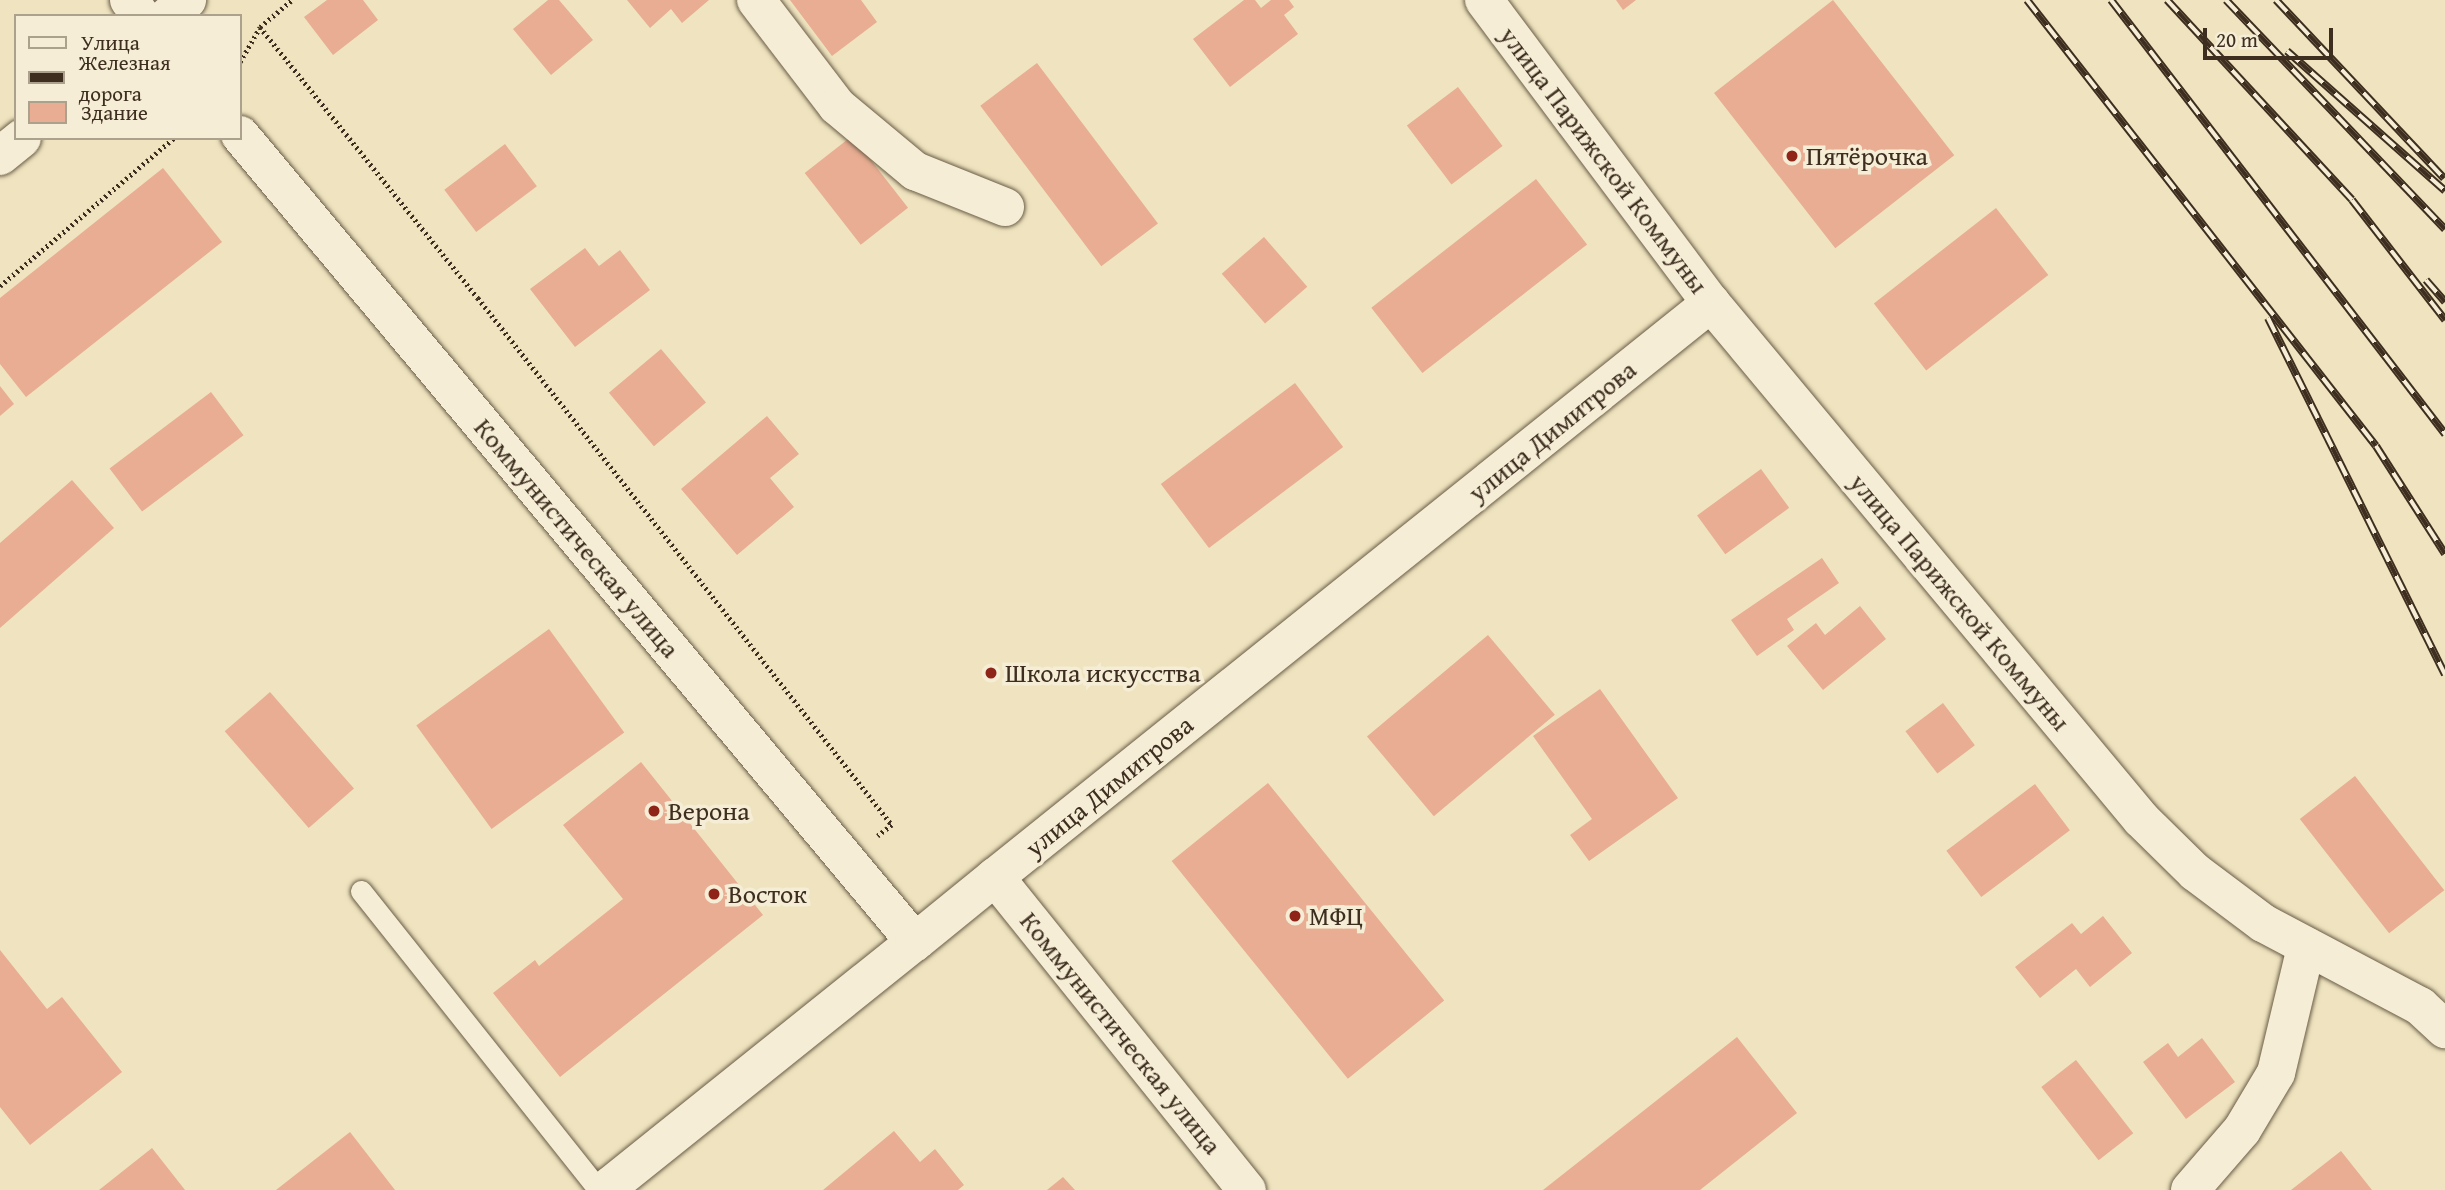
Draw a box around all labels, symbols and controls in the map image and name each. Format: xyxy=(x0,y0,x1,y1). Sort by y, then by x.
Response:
legend xyxy=(14,14,242,140)
scale bar xyxy=(2207,14,2336,58)
street label: улица Парижской Коммуны xyxy=(1493,20,1715,300)
text: 20 m xyxy=(2216,24,2258,55)
text: Улица xyxy=(81,27,140,58)
text: Железная дорога xyxy=(79,47,171,109)
text: Здание xyxy=(81,97,148,128)
place label: Пятёрочка xyxy=(1806,140,1928,172)
marker: Пятёрочка xyxy=(1784,148,1800,164)
street label: улица Димитрова xyxy=(1462,354,1642,508)
street label: Коммунистическая улица xyxy=(468,412,686,664)
street label: улица Парижской Коммуны xyxy=(1843,467,2077,737)
place label: Школа искусства xyxy=(1005,657,1201,689)
marker: Школа искусства xyxy=(983,665,999,681)
street label: улица Димитрова xyxy=(1019,709,1199,863)
place label: Верона xyxy=(668,795,750,827)
marker: Верона xyxy=(646,803,662,819)
place label: Восток xyxy=(728,878,807,910)
marker: Восток xyxy=(706,886,722,902)
place label: МФЦ xyxy=(1309,900,1363,932)
street label: Коммунистическая улица xyxy=(1014,906,1228,1160)
marker: МФЦ xyxy=(1287,908,1303,924)

